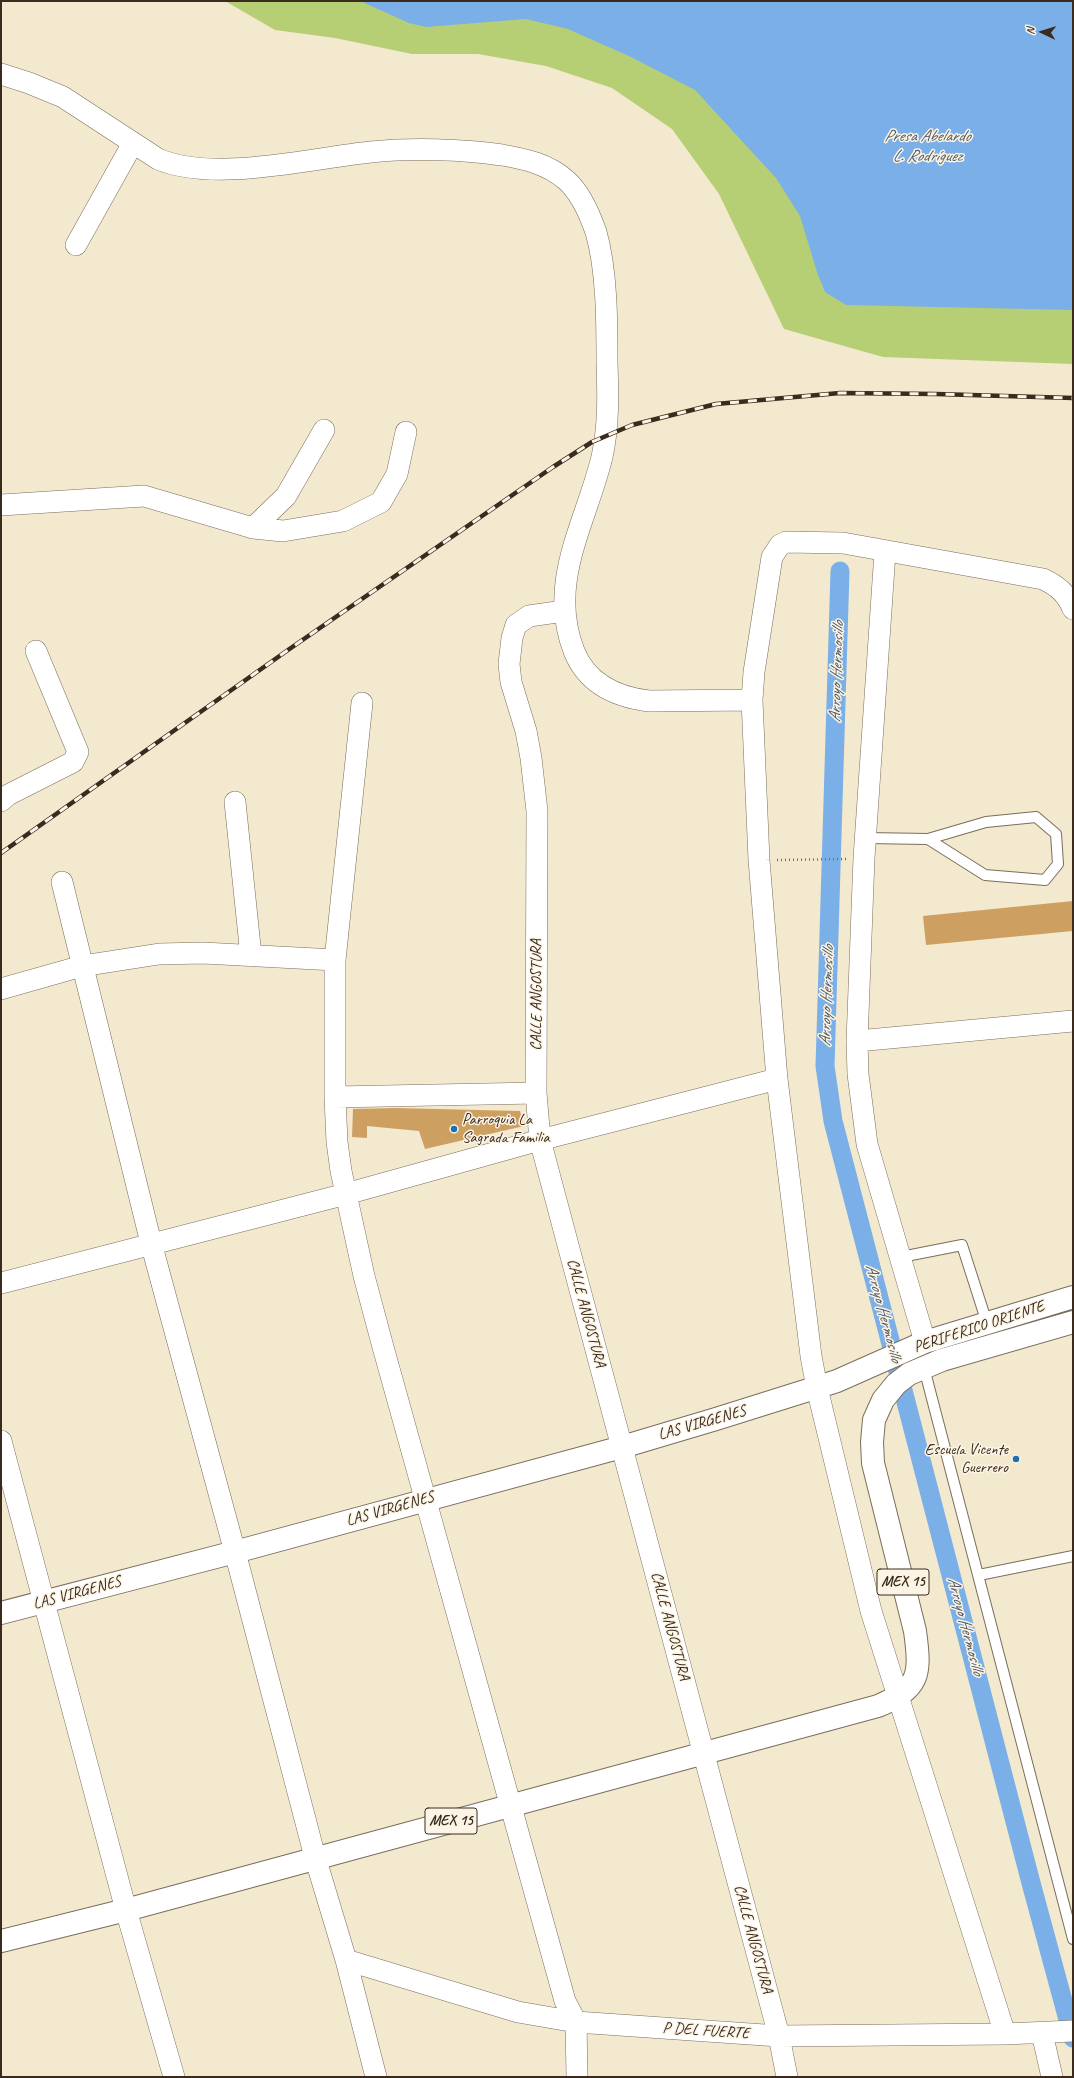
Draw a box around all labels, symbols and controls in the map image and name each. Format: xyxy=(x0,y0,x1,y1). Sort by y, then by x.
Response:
north arrow xyxy=(1022,12,1062,52)
text: N xyxy=(1023,27,1037,35)
water label: Presa Abelardo L. Rodríguez xyxy=(884,127,970,167)
water label: Arroyo Hermosillo xyxy=(825,621,849,723)
street label: CALLE ANGOSTURA xyxy=(527,939,547,1051)
water label: Arroyo Hermosillo xyxy=(815,945,839,1047)
place label: Parroquia La Sagrada Familia xyxy=(462,1110,550,1148)
marker: Parroquia La Sagrada Familia xyxy=(449,1124,459,1134)
street label: CALLE ANGOSTURA xyxy=(562,1257,610,1369)
water label: Arroyo Hermosillo xyxy=(860,1262,906,1364)
street label: PERIFERICO ORIENTE xyxy=(911,1297,1047,1357)
street label: LAS VIRGENES xyxy=(656,1401,748,1445)
place label: Escuela Vicente Guerrero xyxy=(925,1440,1008,1478)
marker: Escuela Vicente Guerrero xyxy=(1011,1454,1021,1464)
street label: LAS VIRGENES xyxy=(344,1487,436,1531)
road number: MEX 15 xyxy=(877,1569,929,1595)
street label: CALLE ANGOSTURA xyxy=(646,1570,694,1682)
street label: LAS VIRGENES xyxy=(31,1572,123,1614)
water label: Arroyo Hermosillo xyxy=(942,1575,988,1677)
road number: MEX 15 xyxy=(425,1808,477,1834)
street label: CALLE ANGOSTURA xyxy=(729,1883,777,1995)
street label: P DEL FUERTE xyxy=(662,2018,750,2044)

